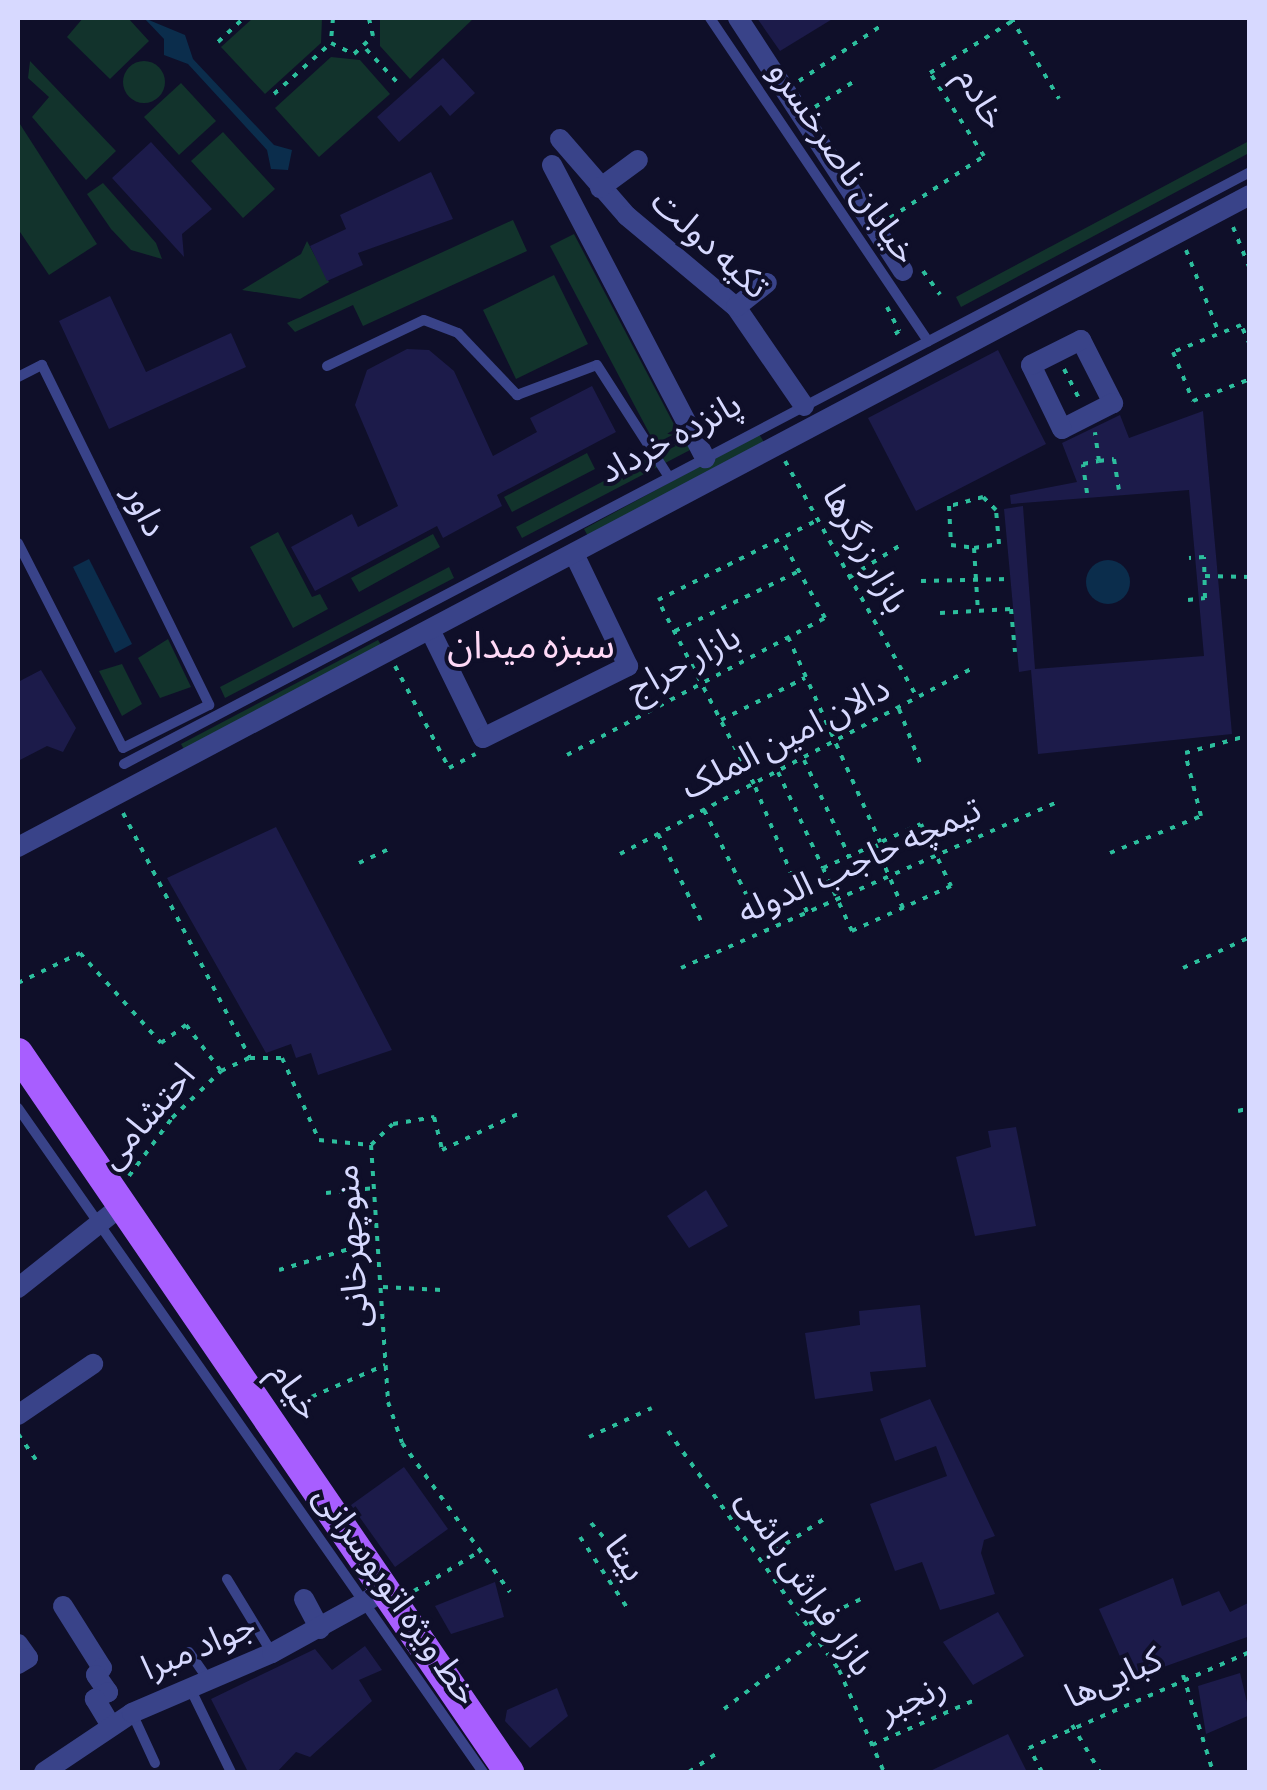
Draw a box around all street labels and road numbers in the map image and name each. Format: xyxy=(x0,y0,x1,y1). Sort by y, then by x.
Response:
street label: خیابان ناصرخسرو xyxy=(758,53,926,273)
street label: خادم xyxy=(946,61,1014,137)
street label: تکیه دولت xyxy=(642,181,776,309)
street label: پانزده خرداد xyxy=(593,384,749,494)
street label: داور xyxy=(113,478,175,544)
street label: بازار زرگرها xyxy=(812,479,916,621)
street label: بازار حراج xyxy=(620,617,748,711)
street label: دالان امین الملک xyxy=(675,668,897,810)
street label: تیمچه حاجب الدوله xyxy=(732,790,988,934)
street label: احتشامی xyxy=(91,1056,205,1178)
street label: منوچهرخانی xyxy=(326,1163,380,1329)
street label: خیام xyxy=(260,1355,328,1429)
street label: خط ویژه اتوبوسرانی xyxy=(303,1478,487,1714)
street label: بازار فراش باشی xyxy=(726,1482,882,1684)
street label: بیتا xyxy=(594,1528,654,1590)
street label: جواد مبرا xyxy=(136,1605,262,1691)
street label: کبابی‌ها xyxy=(1059,1639,1169,1719)
street label: رنجبر xyxy=(873,1667,953,1733)

